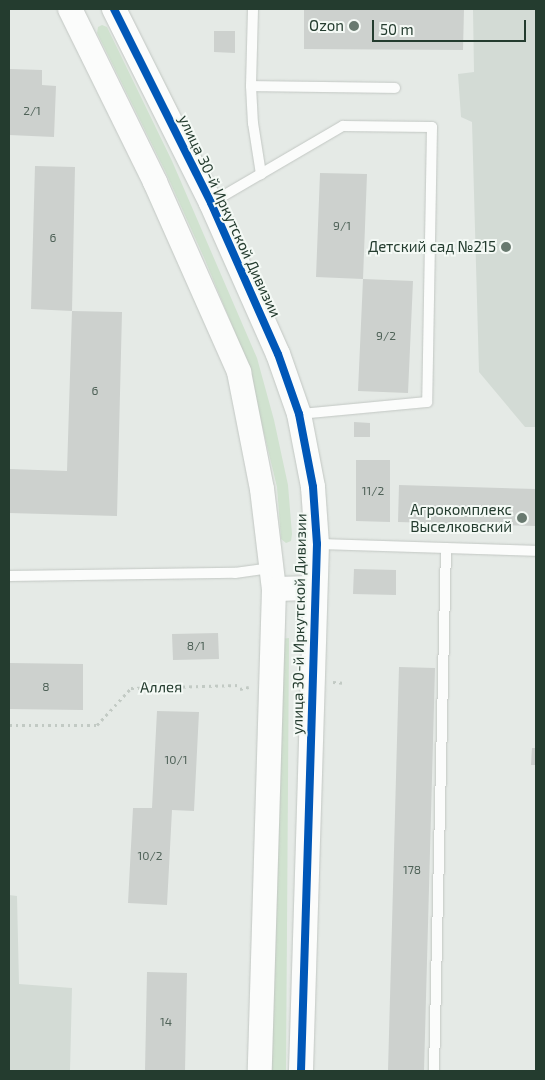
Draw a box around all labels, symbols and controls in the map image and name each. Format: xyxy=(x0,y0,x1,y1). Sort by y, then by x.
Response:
scale bar xyxy=(375,10,529,42)
place label: Ozon xyxy=(309,17,344,35)
marker: Ozon xyxy=(348,20,360,32)
text: 50 m xyxy=(380,20,414,38)
house number: 2/1 xyxy=(23,104,41,118)
street label: улица 30-й Иркутской Дивизии xyxy=(175,112,285,320)
house number: 9/1 xyxy=(333,219,351,233)
house number: 6 xyxy=(50,231,56,245)
place label: Детский сад №215 xyxy=(368,238,496,256)
marker: Детский сад №215 xyxy=(500,241,512,253)
house number: 9/2 xyxy=(376,329,396,343)
house number: 6 xyxy=(92,384,98,398)
house number: 11/2 xyxy=(362,484,384,498)
place label: Агрокомплекс Выселковский xyxy=(410,500,512,535)
marker: Агрокомплекс Выселковский xyxy=(516,512,528,524)
street label: улица 30-й Иркутской Дивизии xyxy=(288,513,310,735)
house number: 8/1 xyxy=(187,639,205,653)
street label: Аллея xyxy=(140,678,182,696)
house number: 8 xyxy=(42,680,50,694)
house number: 10/1 xyxy=(165,753,187,767)
house number: 10/2 xyxy=(138,849,162,863)
house number: 178 xyxy=(403,863,421,877)
house number: 14 xyxy=(160,1015,172,1029)

